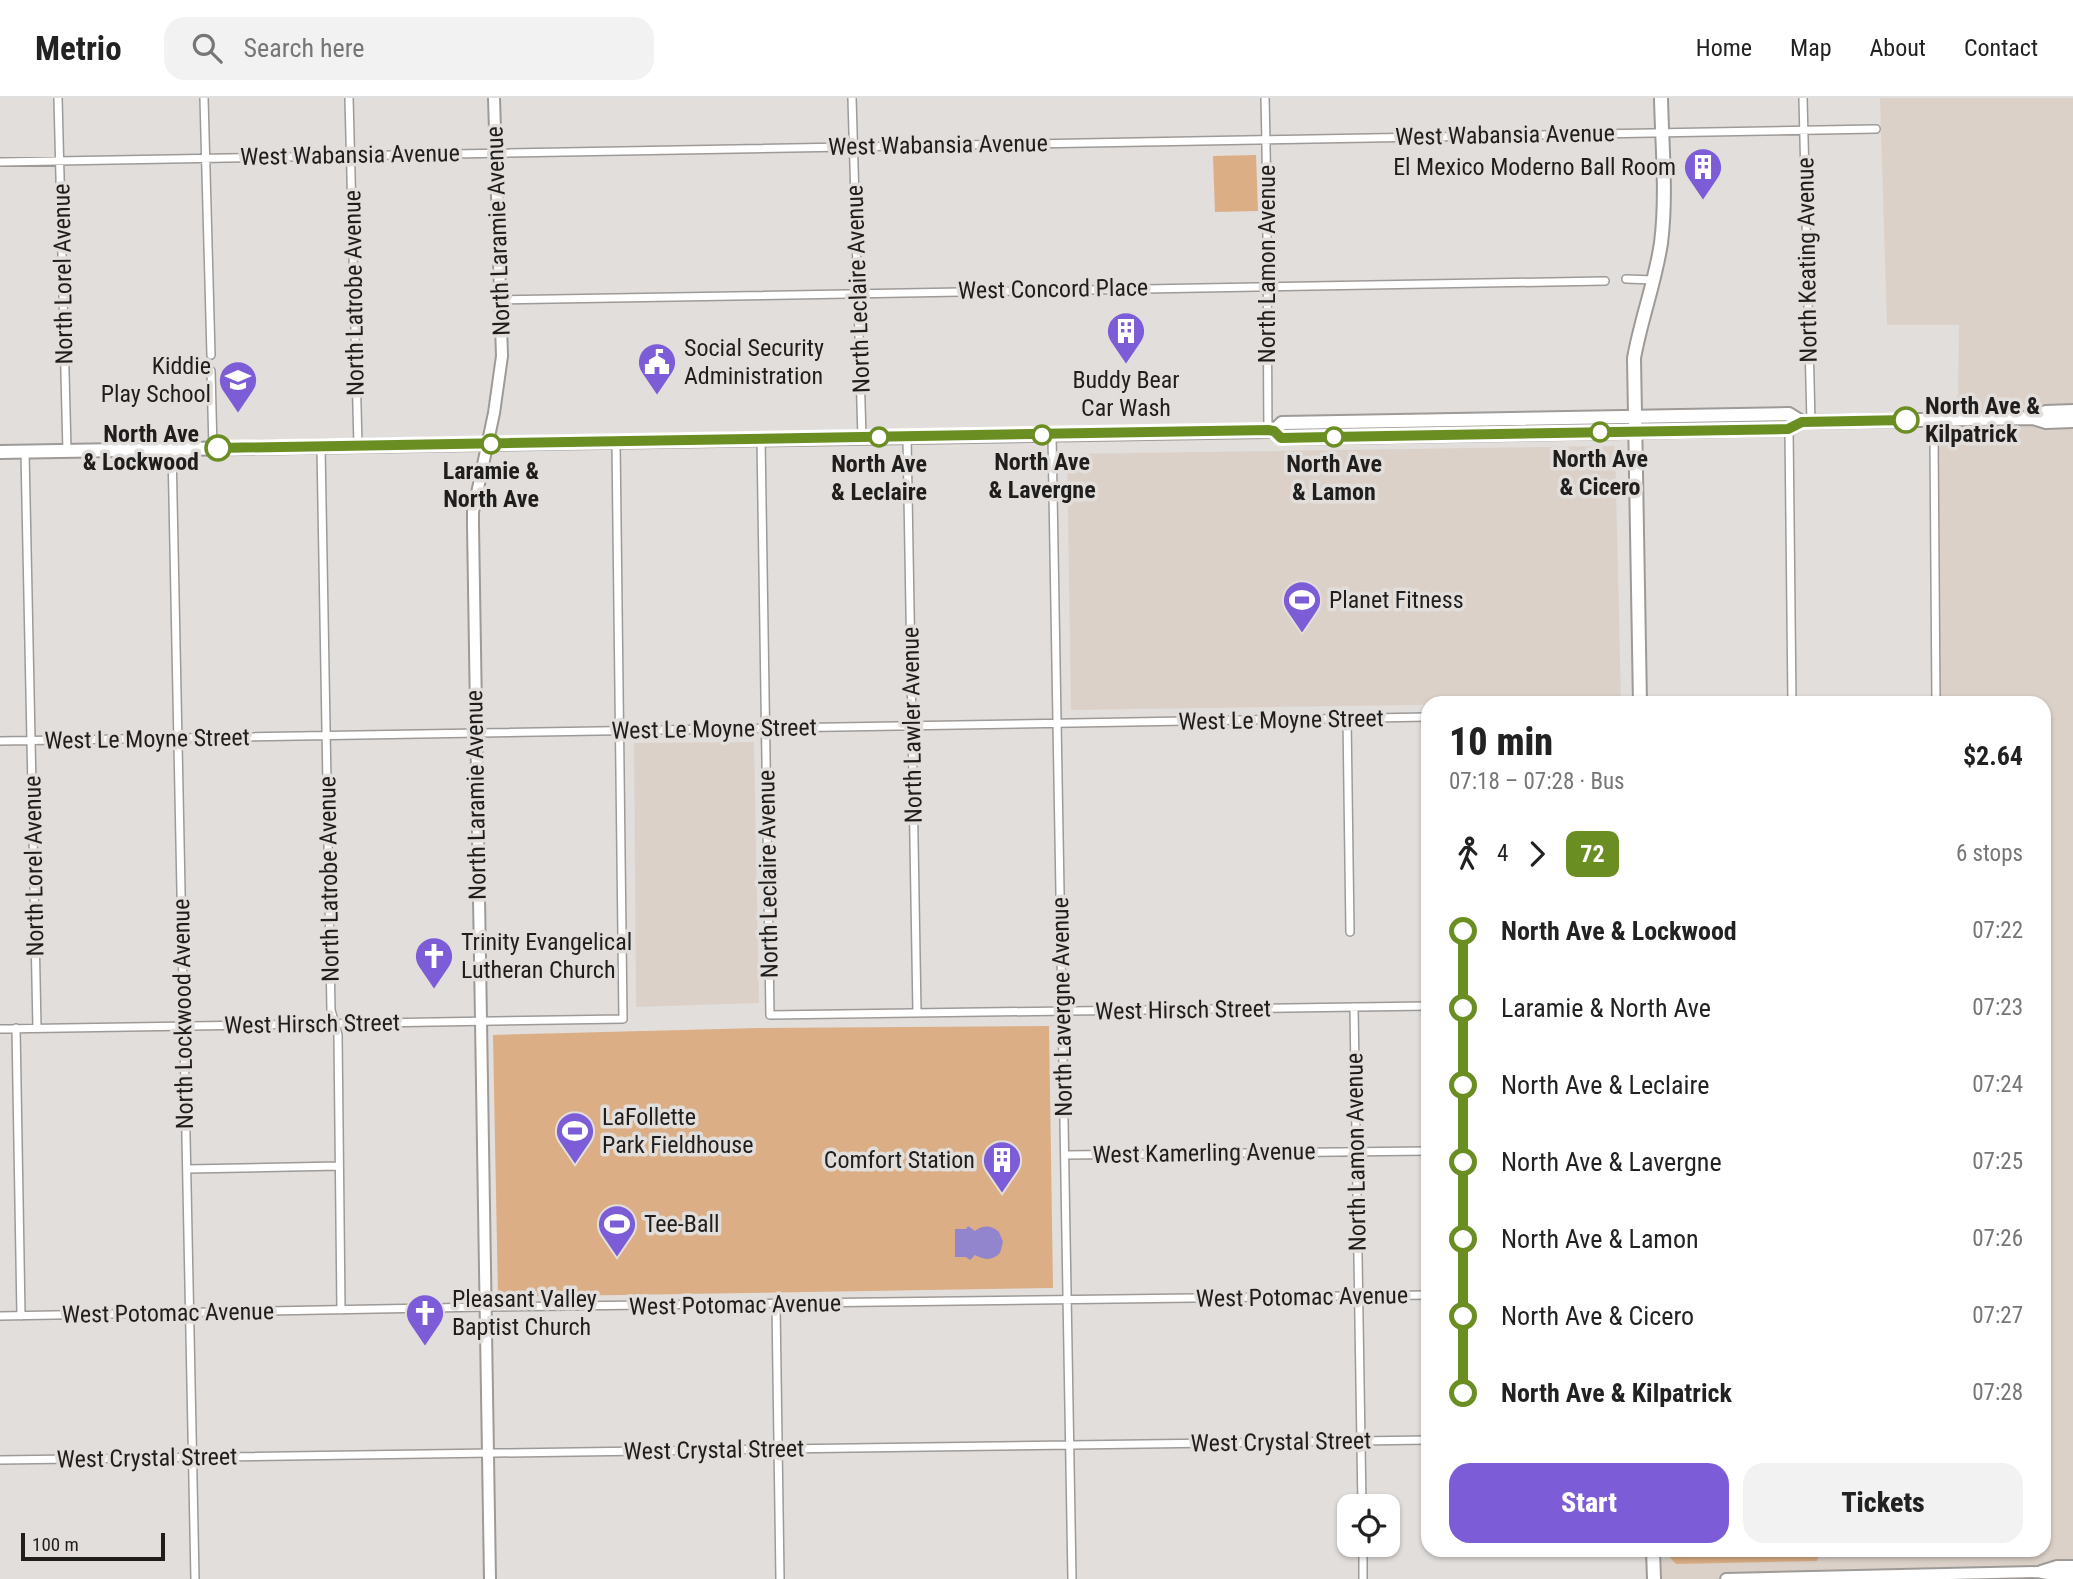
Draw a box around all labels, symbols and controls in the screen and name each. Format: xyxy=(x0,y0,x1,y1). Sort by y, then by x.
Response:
search box xyxy=(164,17,654,80)
text: Metrio xyxy=(35,29,122,68)
icon: search xyxy=(188,29,226,67)
text: Search here xyxy=(244,33,365,63)
text: Home xyxy=(1696,34,1752,62)
text: Map xyxy=(1790,34,1832,62)
text: About xyxy=(1870,34,1926,62)
text: Contact xyxy=(1964,34,2038,62)
street label: West Wabansia Avenue xyxy=(1395,119,1615,151)
street label: North Laramie Avenue xyxy=(480,126,516,336)
street label: West Wabansia Avenue xyxy=(828,129,1048,161)
street label: West Wabansia Avenue xyxy=(240,139,460,171)
building icon: El Mexico Moderno Ball Room xyxy=(1682,146,1724,201)
place label: El Mexico Moderno Ball Room xyxy=(1393,153,1676,181)
street label: North Keating Avenue xyxy=(1791,157,1823,363)
street label: North Lamon Avenue xyxy=(1253,165,1281,363)
street label: North Lorel Avenue xyxy=(47,183,79,365)
street label: North Leclaire Avenue xyxy=(840,184,876,394)
street label: North Latrobe Avenue xyxy=(338,190,370,396)
street label: West Concord Place xyxy=(958,273,1148,305)
building icon: Buddy Bear Car Wash xyxy=(1105,310,1147,365)
place label: Social Security Administration xyxy=(684,334,824,390)
public building icon: Social Security Administration xyxy=(636,341,678,396)
place label: Kiddie Play School xyxy=(101,352,211,408)
school or university icon: Kiddie Play School xyxy=(217,359,259,414)
place label: Buddy Bear Car Wash xyxy=(1072,366,1180,422)
place label: North Ave & Kilpatrick xyxy=(1925,392,2040,448)
marker: North Ave & Kilpatrick xyxy=(1893,407,1919,433)
place label: North Ave & Lockwood xyxy=(83,420,199,476)
marker: North Ave & Cicero xyxy=(1590,422,1610,442)
marker: North Ave & Lavergne xyxy=(1032,425,1052,445)
marker: North Ave & Leclaire xyxy=(869,427,889,447)
marker: North Ave & Lamon xyxy=(1324,427,1344,447)
marker: Laramie & North Ave xyxy=(481,434,501,454)
marker: North Ave & Lockwood xyxy=(205,435,231,461)
place label: North Ave & Cicero xyxy=(1552,445,1648,501)
place label: North Ave & Lavergne xyxy=(988,448,1096,504)
place label: North Ave & Leclaire xyxy=(831,450,927,506)
place label: North Ave & Lamon xyxy=(1286,450,1382,506)
place label: Laramie & North Ave xyxy=(443,457,539,513)
sports icon: Planet Fitness xyxy=(1281,579,1323,634)
place label: Planet Fitness xyxy=(1329,586,1464,614)
street label: North Lawler Avenue xyxy=(896,627,928,823)
street label: North Laramie Avenue xyxy=(460,690,492,900)
street label: West Le Moyne Street xyxy=(1178,704,1384,736)
street label: West Le Moyne Street xyxy=(611,713,817,745)
text: 10 min xyxy=(1449,720,1553,764)
street label: West Le Moyne Street xyxy=(44,723,250,755)
text: $2.64 xyxy=(1963,741,2023,771)
text: 07:18 – 07:28 · Bus xyxy=(1449,768,1625,795)
street label: North Leclaire Avenue xyxy=(752,770,784,978)
street label: North Lorel Avenue xyxy=(18,775,50,957)
street label: North Latrobe Avenue xyxy=(313,776,345,982)
icon: walk xyxy=(1449,835,1487,873)
icon: forward xyxy=(1518,835,1556,873)
text: 4 xyxy=(1497,840,1508,867)
text: 72 xyxy=(1580,840,1605,868)
text: 6 stops xyxy=(1956,840,2023,867)
street label: North Lavergne Avenue xyxy=(1046,897,1078,1117)
street label: North Lockwood Avenue xyxy=(167,898,199,1130)
text: North Ave & Lockwood xyxy=(1501,916,1737,946)
text: 07:22 xyxy=(1972,917,2023,944)
place label: Trinity Evangelical Lutheran Church xyxy=(461,928,632,984)
church icon: Trinity Evangelical Lutheran Church xyxy=(413,935,455,990)
text: Laramie & North Ave xyxy=(1501,993,1711,1023)
street label: West Hirsch Street xyxy=(1095,994,1271,1026)
text: 07:23 xyxy=(1972,994,2023,1021)
street label: West Hirsch Street xyxy=(224,1008,400,1040)
street label: North Lamon Avenue xyxy=(1340,1053,1372,1251)
text: North Ave & Leclaire xyxy=(1501,1070,1709,1100)
text: 07:24 xyxy=(1972,1071,2023,1098)
place label: LaFollette Park Fieldhouse xyxy=(602,1103,753,1159)
sports icon: LaFollette Park Fieldhouse xyxy=(554,1110,596,1165)
street label: West Kamerling Avenue xyxy=(1092,1137,1316,1169)
building icon: Comfort Station xyxy=(981,1139,1023,1194)
place label: Comfort Station xyxy=(824,1146,975,1174)
text: North Ave & Lavergne xyxy=(1501,1147,1722,1177)
text: 07:25 xyxy=(1972,1148,2023,1175)
sports icon: Tee-Ball xyxy=(596,1203,638,1258)
place label: Tee-Ball xyxy=(644,1210,719,1238)
text: North Ave & Lamon xyxy=(1501,1224,1699,1254)
text: 07:26 xyxy=(1972,1225,2023,1252)
street label: West Potomac Avenue xyxy=(1196,1281,1408,1313)
place label: Pleasant Valley Baptist Church xyxy=(452,1285,597,1341)
street label: West Potomac Avenue xyxy=(629,1289,841,1321)
church icon: Pleasant Valley Baptist Church xyxy=(404,1292,446,1347)
street label: West Potomac Avenue xyxy=(62,1297,274,1329)
text: North Ave & Cicero xyxy=(1501,1301,1694,1331)
text: 07:27 xyxy=(1972,1302,2023,1329)
text: North Ave & Kilpatrick xyxy=(1501,1378,1732,1408)
text: 07:28 xyxy=(1972,1379,2023,1406)
street label: West Crystal Street xyxy=(1190,1426,1372,1458)
street label: West Crystal Street xyxy=(623,1434,805,1466)
street label: West Crystal Street xyxy=(56,1442,238,1474)
button: Start xyxy=(1449,1463,1729,1543)
button: Tickets xyxy=(1743,1463,2023,1543)
map controls xyxy=(1337,1494,1400,1557)
button: locate xyxy=(1337,1494,1400,1557)
scale bar xyxy=(21,1530,164,1562)
text: 100 m xyxy=(32,1533,79,1556)

